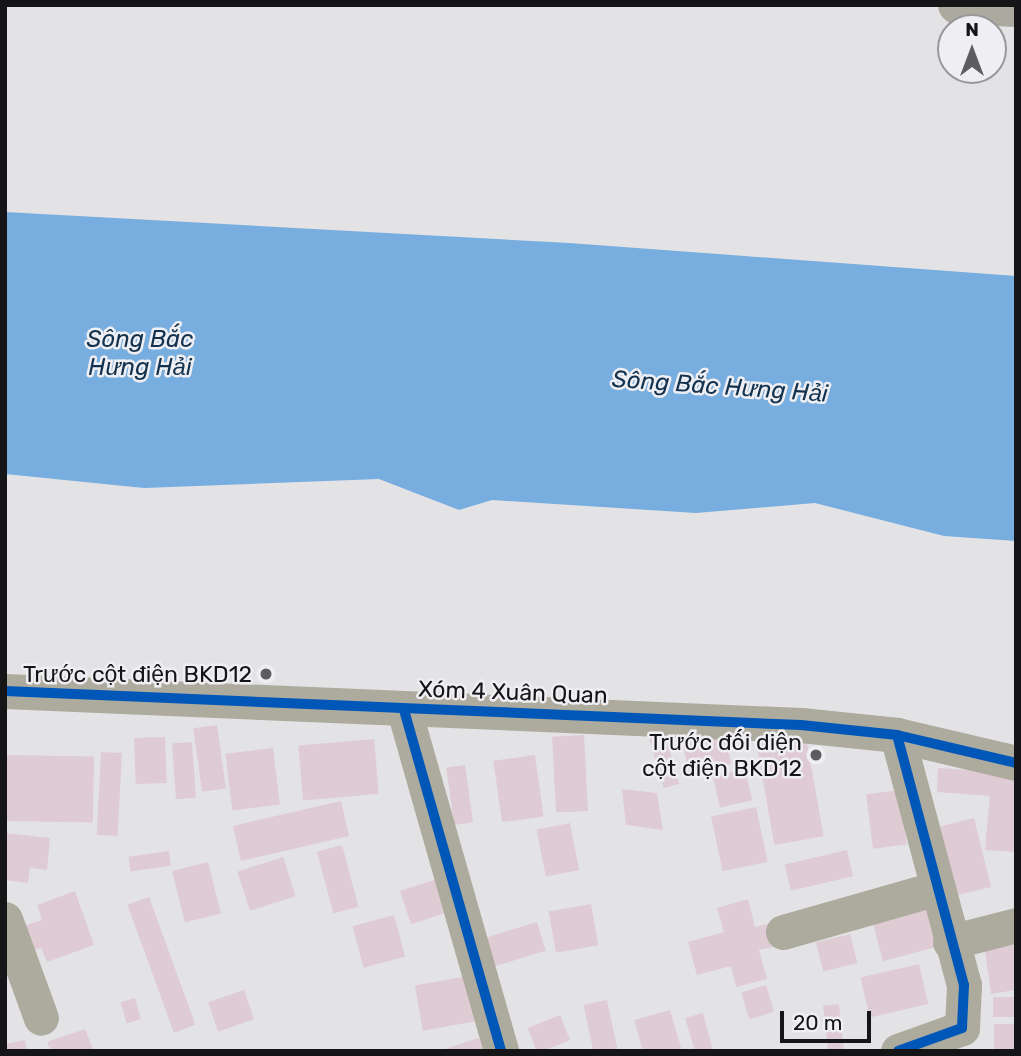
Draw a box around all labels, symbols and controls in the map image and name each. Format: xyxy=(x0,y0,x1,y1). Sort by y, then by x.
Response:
north arrow xyxy=(937,14,1007,84)
text: N xyxy=(965,18,979,41)
water label: Sông Bắc Hưng Hải xyxy=(87,326,193,382)
water label: Sông Bắc Hưng Hải xyxy=(611,365,829,409)
place label: Trước cột điện BKD12 xyxy=(23,660,252,688)
marker: Trước cột điện BKD12 xyxy=(258,666,274,682)
street label: Xóm 4 Xuân Quan xyxy=(418,675,608,709)
place label: Trước đối diện cột điện BKD12 xyxy=(642,728,802,782)
marker: Trước đối diện cột điện BKD12 xyxy=(808,747,824,763)
scale bar xyxy=(783,996,874,1040)
text: 20 m xyxy=(793,1010,842,1035)

